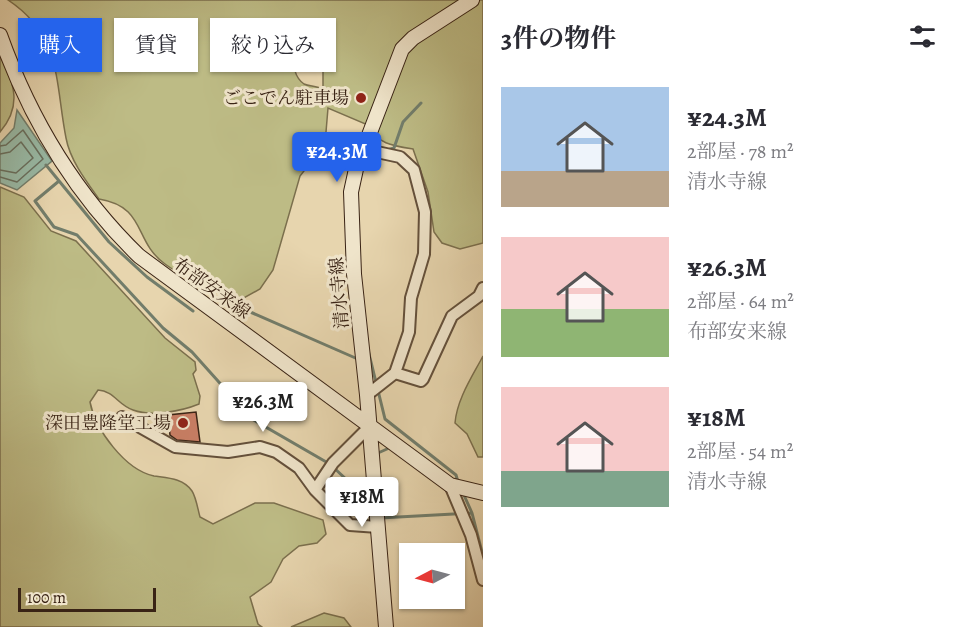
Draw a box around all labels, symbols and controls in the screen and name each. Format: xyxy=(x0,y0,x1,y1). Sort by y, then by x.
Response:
chip: 購入 xyxy=(18,18,102,72)
chip: 賃貸 xyxy=(114,18,198,72)
chip: 絞り込み xyxy=(210,18,336,72)
icon: filters xyxy=(906,20,939,53)
text: 3件の物件 xyxy=(501,21,616,56)
place label: ごこでん駐車場 xyxy=(223,86,349,110)
marker: ごこでん駐車場 xyxy=(354,91,368,105)
text: ¥24.3M xyxy=(687,100,767,135)
icon: home xyxy=(549,111,621,183)
pin: ¥24.3M xyxy=(288,132,386,183)
text: ¥24.3M xyxy=(306,138,368,165)
text: 2部屋 · 78 m² xyxy=(687,138,794,165)
text: 清水寺線 xyxy=(687,168,767,195)
text: ¥26.3M xyxy=(687,250,767,285)
street label: 布部安来線 xyxy=(169,252,255,324)
street label: 清水寺線 xyxy=(324,256,354,330)
icon: home xyxy=(549,261,621,333)
text: 2部屋 · 64 m² xyxy=(687,288,794,315)
text: 布部安来線 xyxy=(687,318,787,345)
pin: ¥26.3M xyxy=(214,382,312,433)
text: ¥26.3M xyxy=(232,388,294,415)
text: ¥18M xyxy=(687,400,746,435)
place label: 深田豊隆堂工場 xyxy=(45,411,171,435)
icon: home xyxy=(549,411,621,483)
marker: 深田豊隆堂工場 xyxy=(176,416,190,430)
text: 2部屋 · 54 m² xyxy=(687,438,793,465)
text: 清水寺線 xyxy=(687,468,767,495)
pin: ¥18M xyxy=(326,477,398,528)
text: ¥18M xyxy=(339,483,385,510)
north arrow xyxy=(399,543,465,609)
map controls xyxy=(399,543,465,609)
scale bar xyxy=(18,585,156,612)
text: 100 m xyxy=(27,587,66,609)

